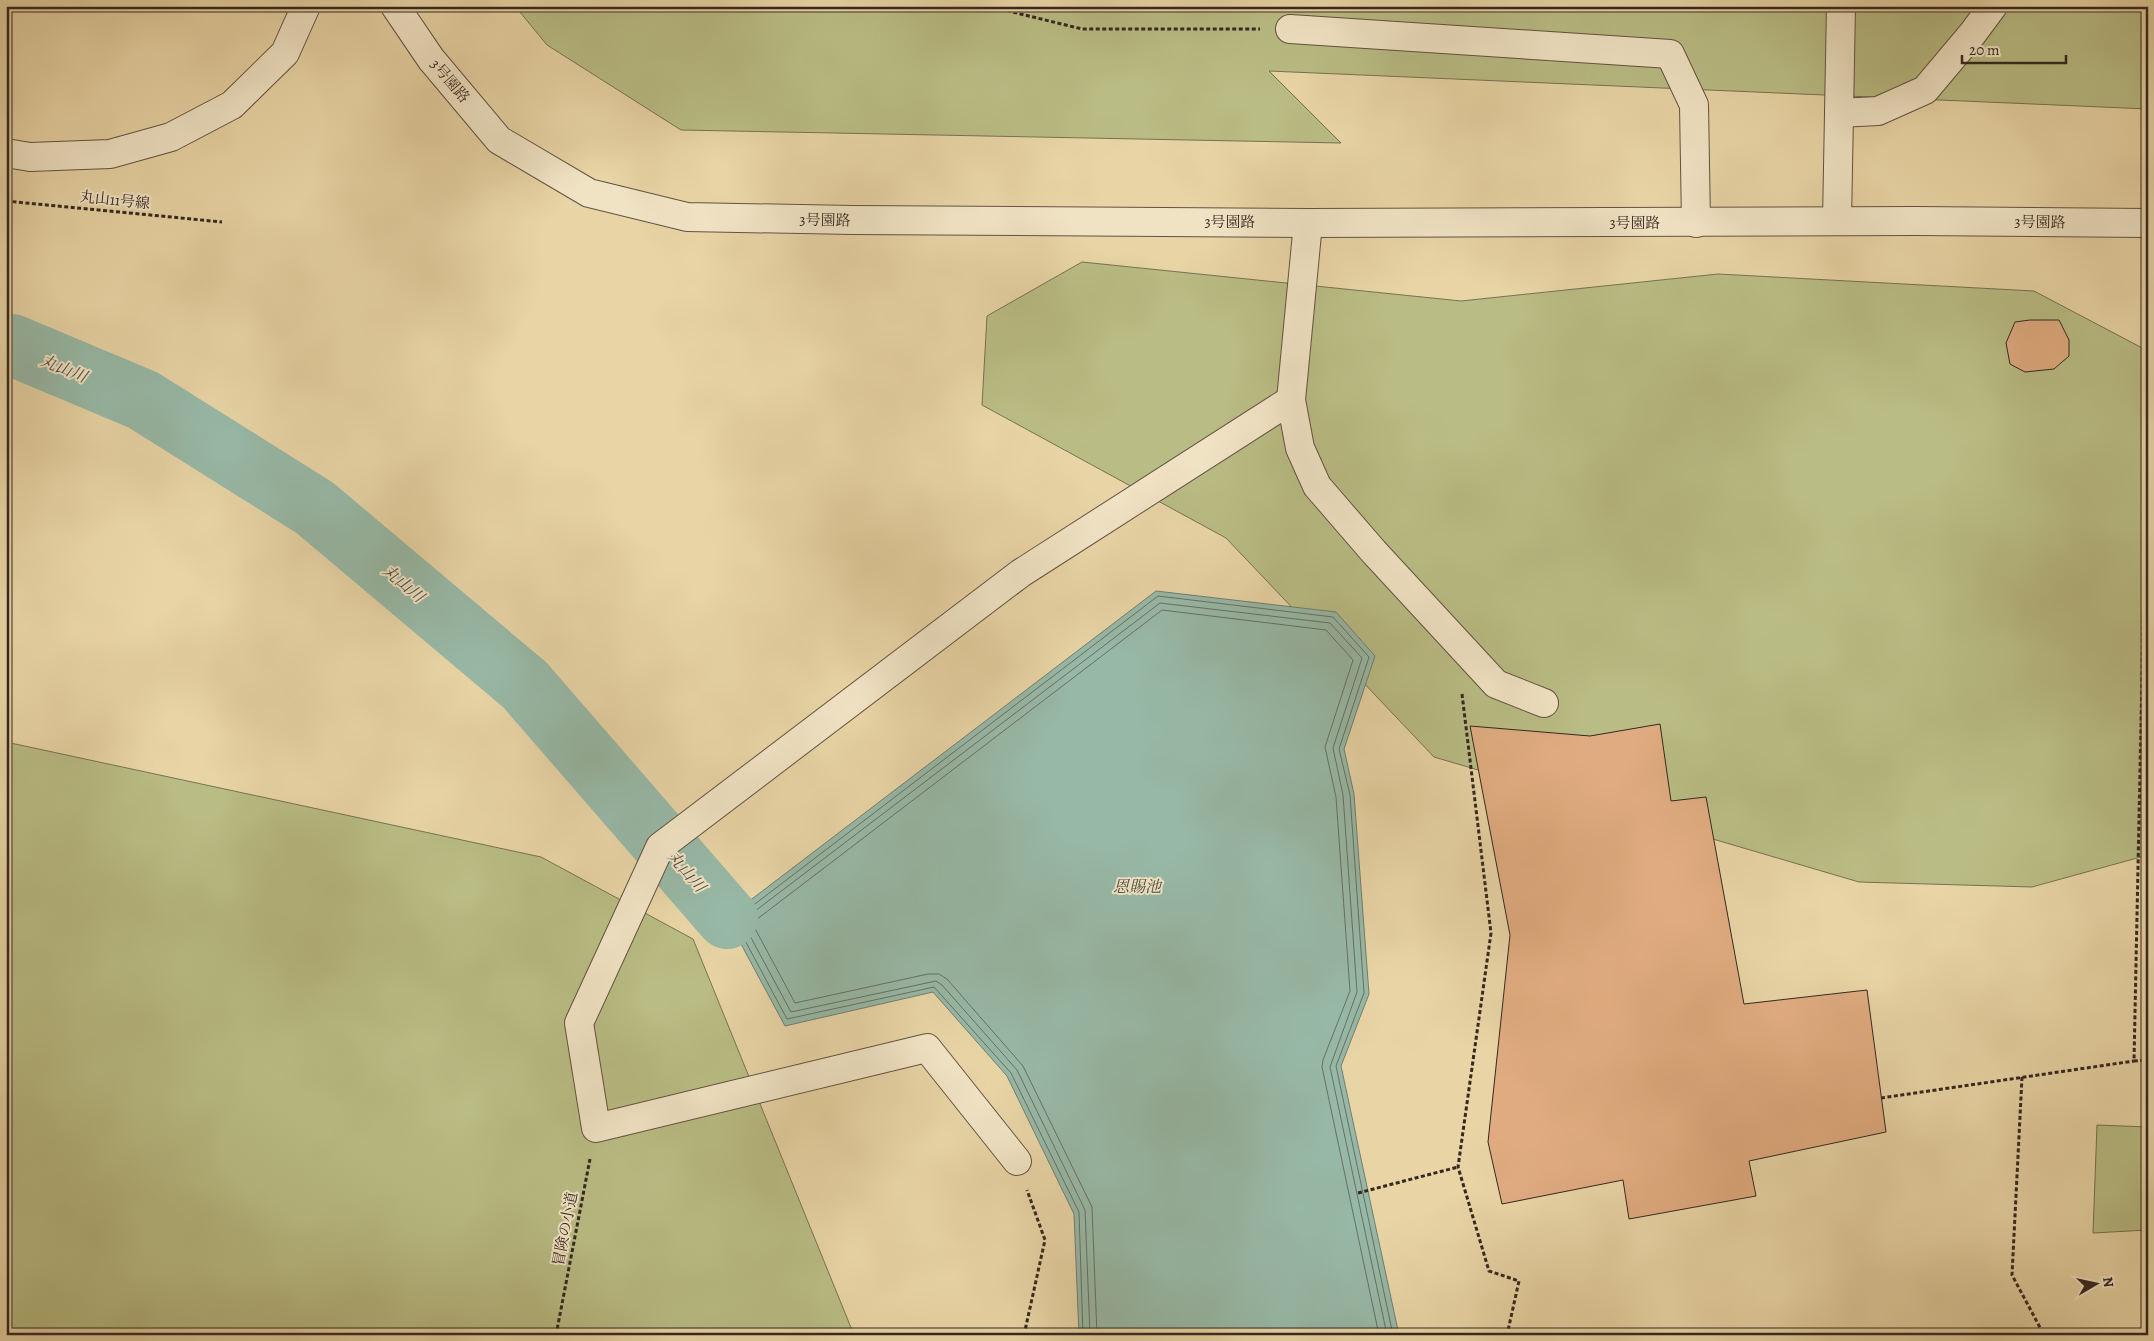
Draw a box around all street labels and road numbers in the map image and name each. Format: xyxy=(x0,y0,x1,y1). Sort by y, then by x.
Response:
street label: 3号園路 xyxy=(426,55,474,107)
street label: 丸山11号線 xyxy=(79,186,151,214)
street label: 3号園路 xyxy=(799,210,851,230)
street label: 3号園路 xyxy=(1204,212,1256,232)
street label: 3号園路 xyxy=(2014,212,2066,232)
street label: 3号園路 xyxy=(1609,213,1661,233)
street label: 冒険の小道 xyxy=(548,1190,582,1268)

